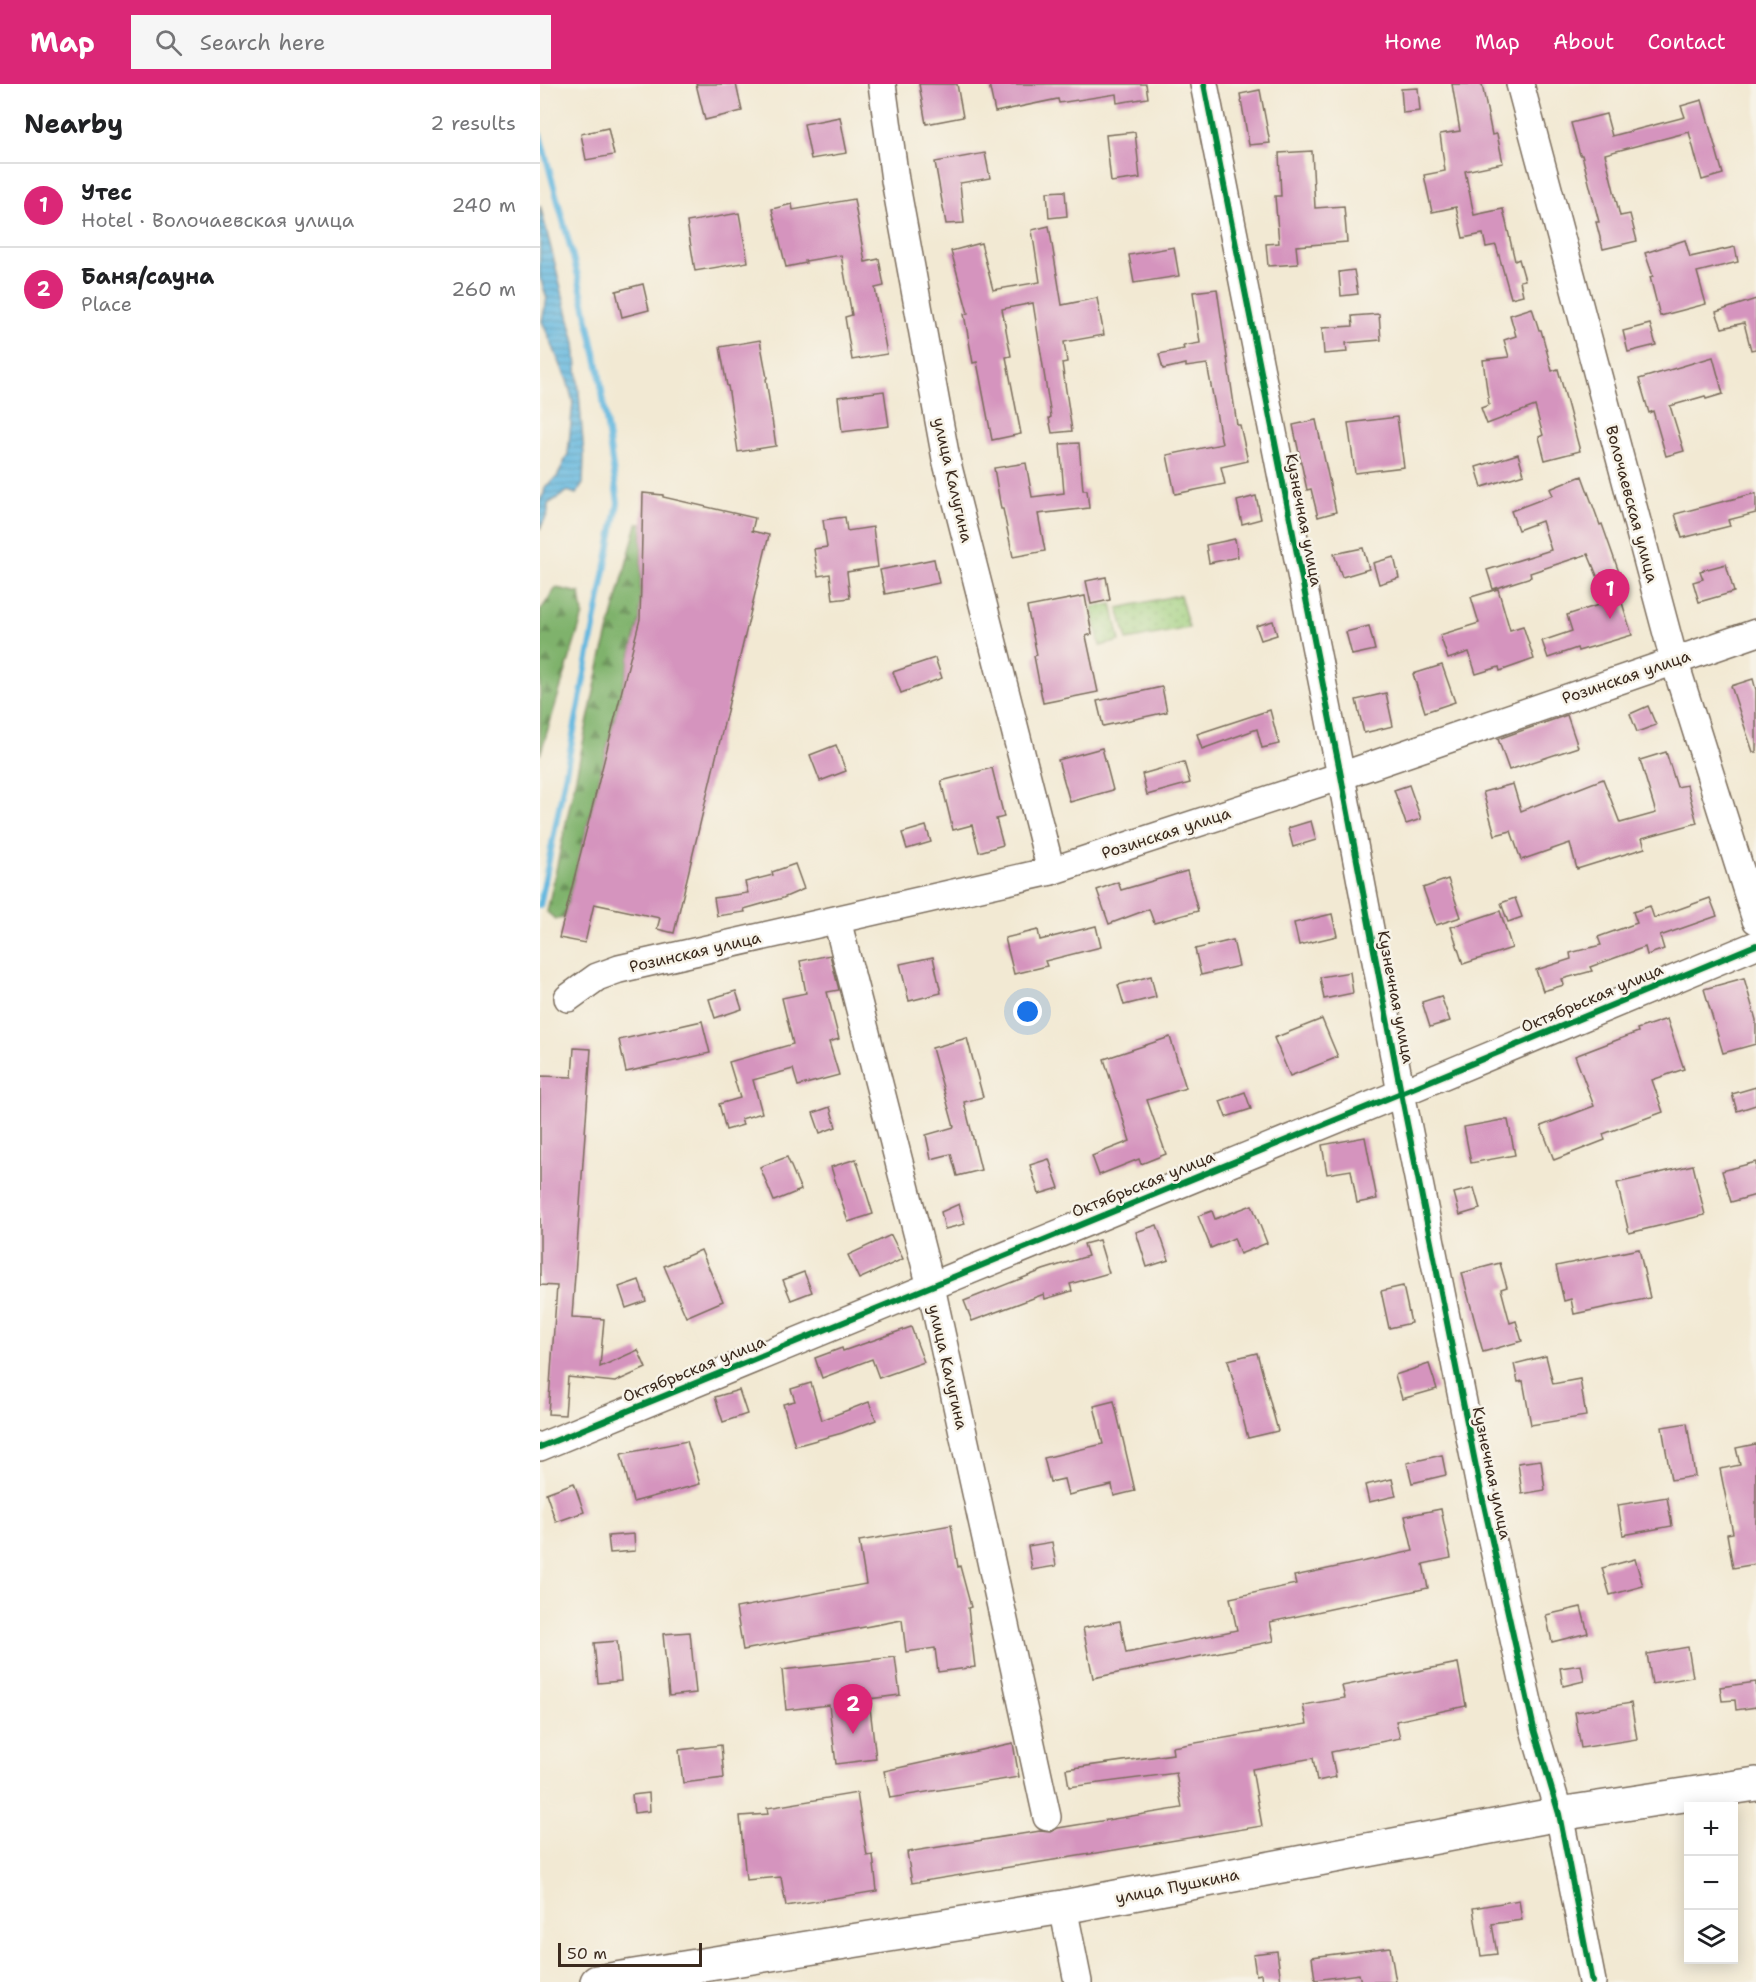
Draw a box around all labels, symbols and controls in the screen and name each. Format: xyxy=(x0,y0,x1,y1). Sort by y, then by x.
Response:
search box xyxy=(131,15,551,69)
text: Map xyxy=(30,23,95,61)
icon: search xyxy=(152,26,185,59)
text: Search here xyxy=(200,28,325,57)
text: Home xyxy=(1384,28,1442,56)
text: Map xyxy=(1475,28,1520,56)
text: About xyxy=(1553,28,1614,56)
text: Contact xyxy=(1647,28,1726,56)
text: Nearby xyxy=(24,106,123,141)
text: 2 results xyxy=(430,110,516,136)
text: Утес xyxy=(81,178,132,207)
text: 1 xyxy=(39,192,48,218)
text: 240 m xyxy=(451,192,516,218)
text: Hotel · Волочаевская улица xyxy=(81,207,354,233)
text: Баня/сауна xyxy=(81,262,214,291)
text: 2 xyxy=(37,276,51,302)
text: 260 m xyxy=(451,276,516,302)
text: Place xyxy=(81,291,132,317)
street label: улица Калугина xyxy=(928,415,978,545)
street label: Волочаевская улица xyxy=(1601,423,1663,585)
street label: Кузнечная улица xyxy=(1281,452,1327,588)
pin: 1 xyxy=(1590,570,1630,619)
street label: Розинская улица xyxy=(1559,645,1693,709)
street label: Розинская улица xyxy=(1099,802,1233,864)
street label: Розинская улица xyxy=(627,927,763,977)
street label: Кузнечная улица xyxy=(1373,929,1419,1065)
street label: Октябрьская улица xyxy=(1518,959,1666,1037)
your location xyxy=(1013,997,1042,1026)
street label: Октябрьская улица xyxy=(1068,1146,1218,1222)
street label: улица Калугина xyxy=(923,1302,973,1432)
street label: Октябрьская улица xyxy=(619,1331,769,1407)
street label: Кузнечная улица xyxy=(1468,1405,1516,1541)
pin: 2 xyxy=(834,1684,872,1734)
map controls xyxy=(1684,1802,1738,1964)
button: + xyxy=(1684,1802,1738,1856)
button: − xyxy=(1684,1856,1738,1910)
street label: улица Пушкина xyxy=(1113,1864,1241,1908)
button: layers xyxy=(1684,1910,1738,1964)
scale bar xyxy=(558,1940,702,1968)
text: 50 m xyxy=(567,1943,607,1964)

